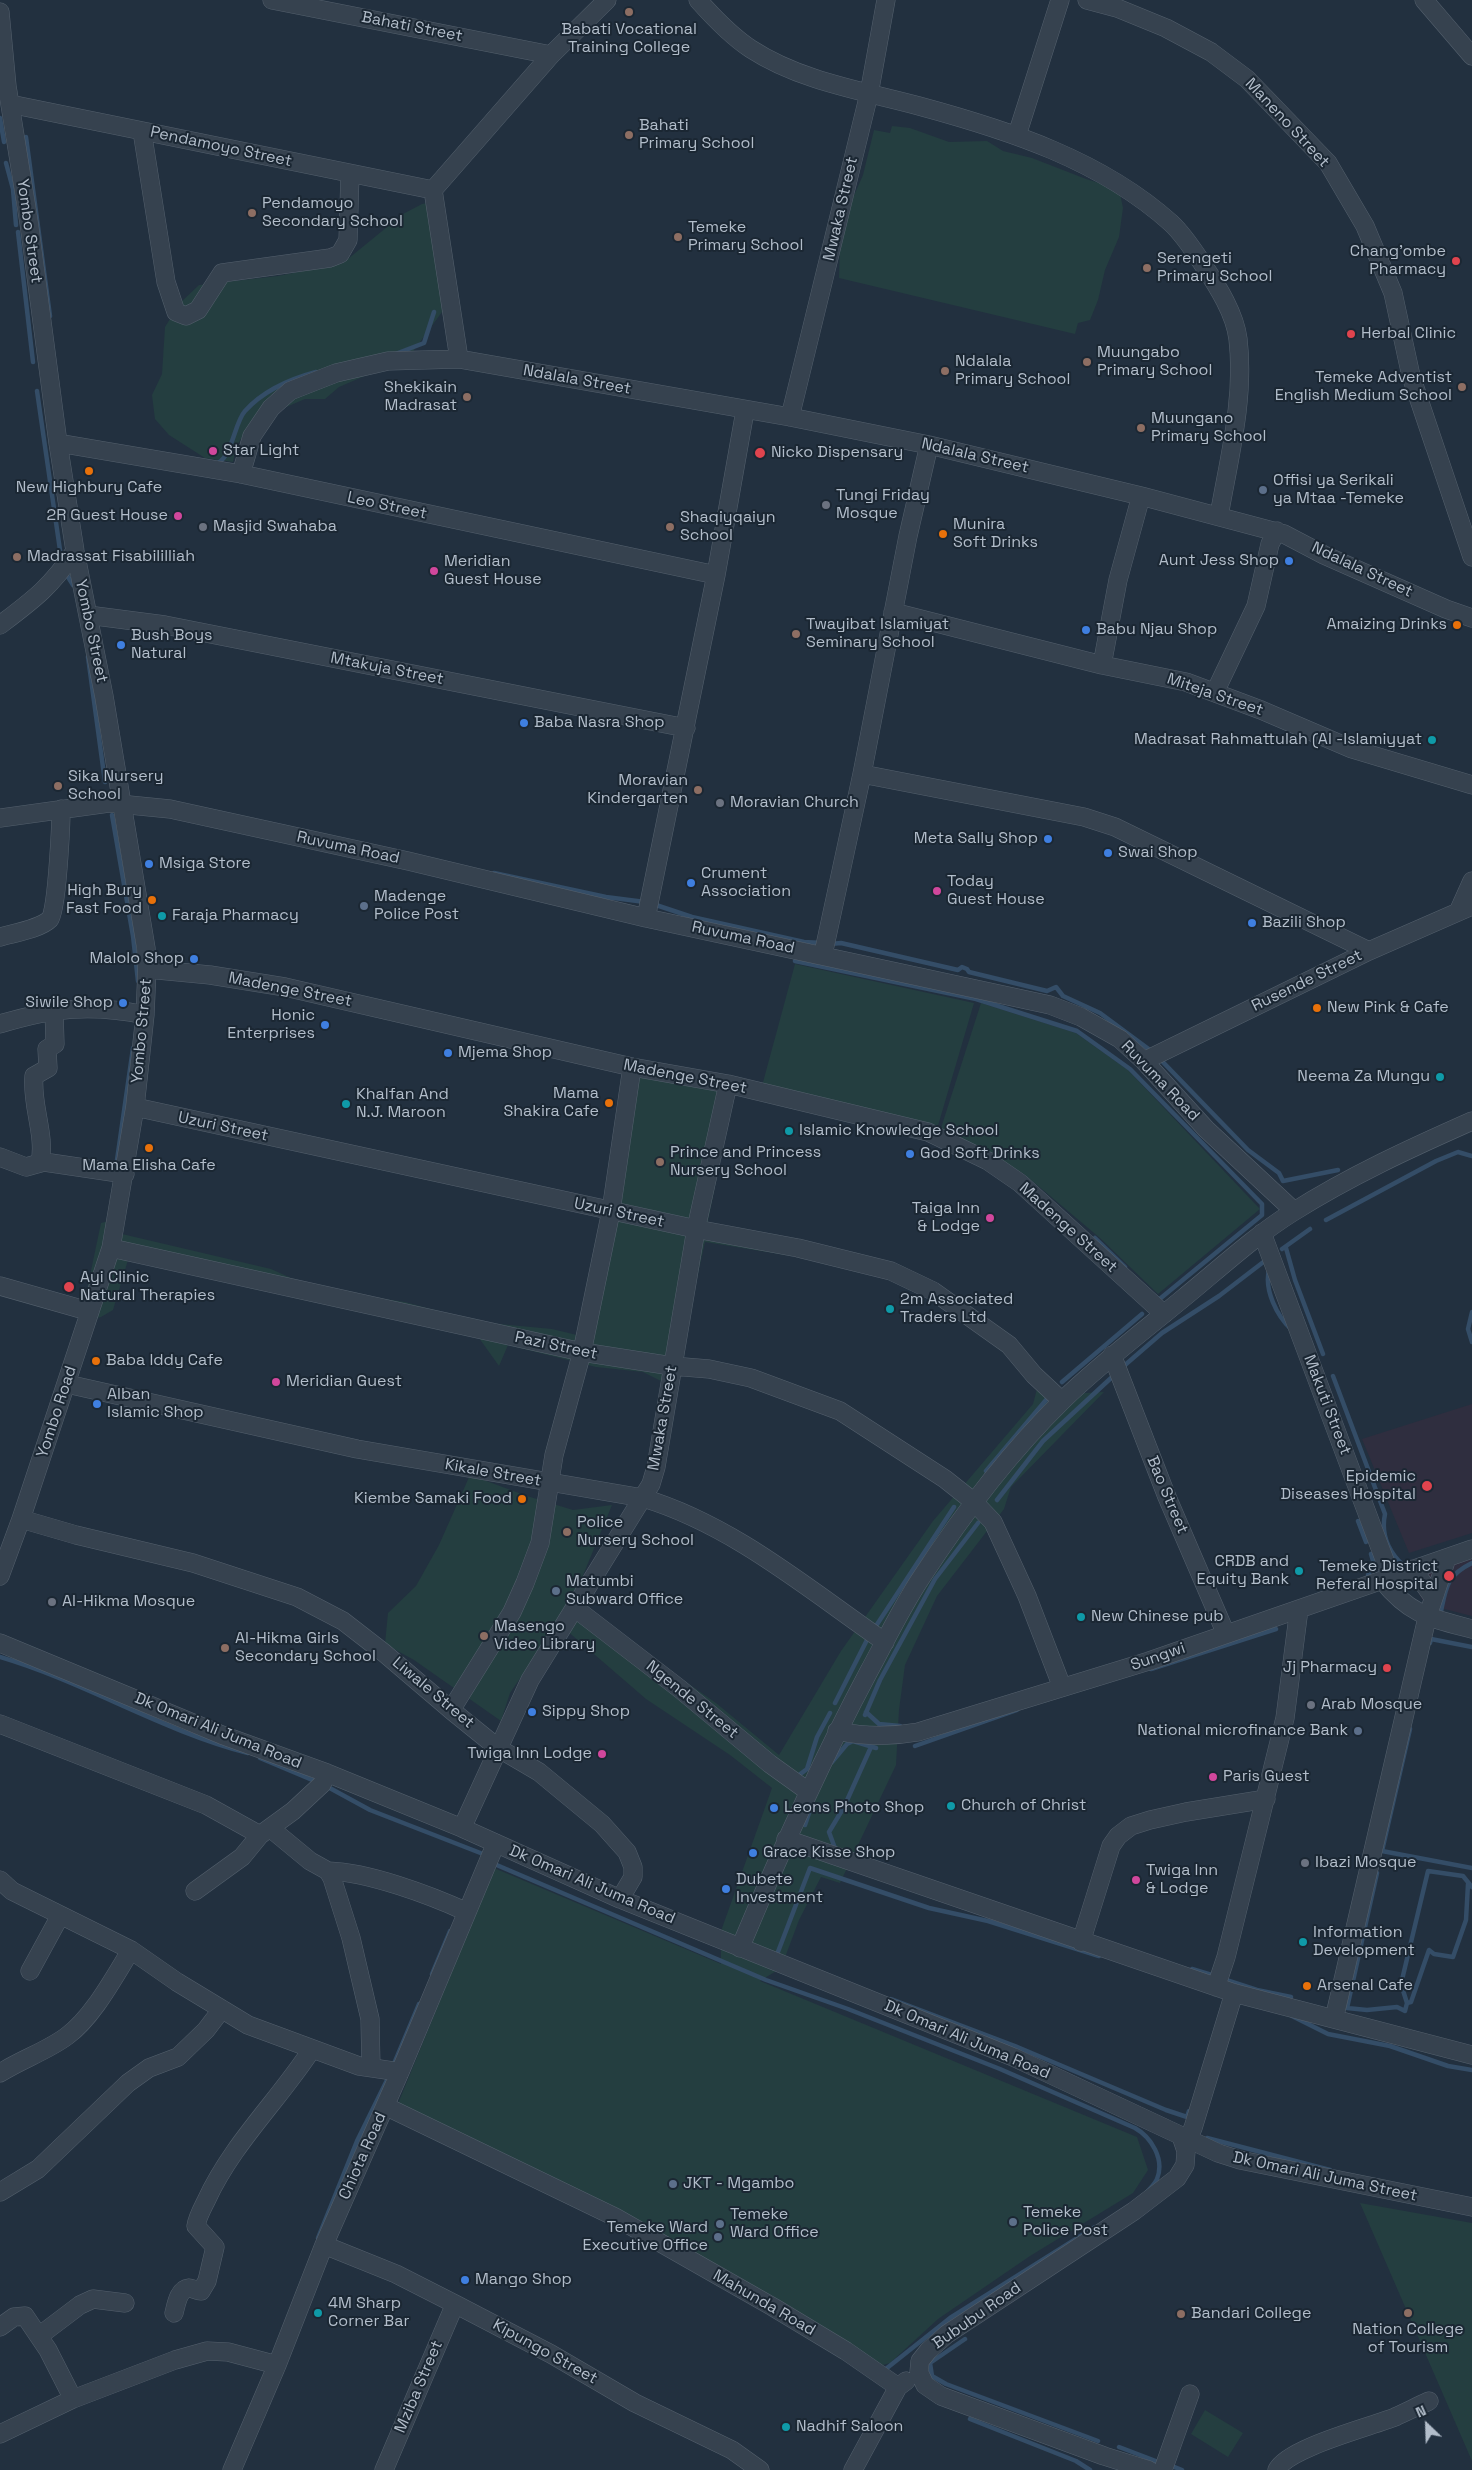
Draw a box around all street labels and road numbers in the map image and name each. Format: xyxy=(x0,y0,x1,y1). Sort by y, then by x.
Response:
street label: Bahati Street xyxy=(360,8,464,46)
street label: Maneno Street xyxy=(1241,74,1333,172)
street label: Pendamoyo Street xyxy=(148,123,294,171)
street label: Mwaka Street xyxy=(820,155,862,263)
street label: Yombo Street xyxy=(12,178,46,284)
street label: Ndalala Street xyxy=(521,361,633,399)
street label: Ndalala Street xyxy=(920,434,1030,478)
street label: Leo Street xyxy=(345,488,429,524)
street label: Ndalala Street xyxy=(1308,538,1416,602)
street label: Yombo Street xyxy=(71,578,111,684)
street label: Mtakuja Street xyxy=(329,649,445,689)
street label: Miteja Street xyxy=(1164,670,1266,720)
street label: Ruvuma Road xyxy=(295,828,401,868)
street label: Ruvuma Road xyxy=(690,918,796,958)
street label: Rusende Street xyxy=(1249,946,1365,1016)
street label: Madenge Street xyxy=(227,969,353,1011)
street label: Yombo Street xyxy=(128,978,156,1084)
street label: Ruvuma Road xyxy=(1117,1037,1203,1125)
street label: Madenge Street xyxy=(622,1056,748,1098)
street label: Uzuri Street xyxy=(176,1108,270,1146)
street label: Madenge Street xyxy=(1015,1179,1121,1277)
street label: Uzuri Street xyxy=(572,1194,666,1232)
street label: Pazi Street xyxy=(513,1328,599,1364)
street label: Makuti Street xyxy=(1299,1352,1355,1458)
street label: Yombo Road xyxy=(33,1364,81,1460)
street label: Mwaka Street xyxy=(644,1364,682,1472)
street label: Bao Street xyxy=(1142,1453,1192,1537)
street label: Kikale Street xyxy=(443,1455,543,1491)
street label: Sungwi xyxy=(1128,1639,1188,1675)
street label: Liwale Street xyxy=(388,1653,478,1733)
street label: Ngende Street xyxy=(642,1657,742,1743)
street label: Dk Omari Ali Juma Road xyxy=(132,1689,304,1773)
street label: Dk Omari Ali Juma Road xyxy=(506,1841,678,1929)
street label: Dk Omari Ali Juma Road xyxy=(881,1996,1053,2084)
street label: Chiota Road xyxy=(335,2109,391,2203)
street label: Dk Omari Ali Juma Street xyxy=(1231,2148,1419,2206)
street label: Mahunda Road xyxy=(709,2266,819,2340)
street label: Bububu Road xyxy=(929,2278,1025,2354)
street label: Kipungo Street xyxy=(489,2315,601,2389)
street label: Mziba Street xyxy=(391,2338,447,2436)

